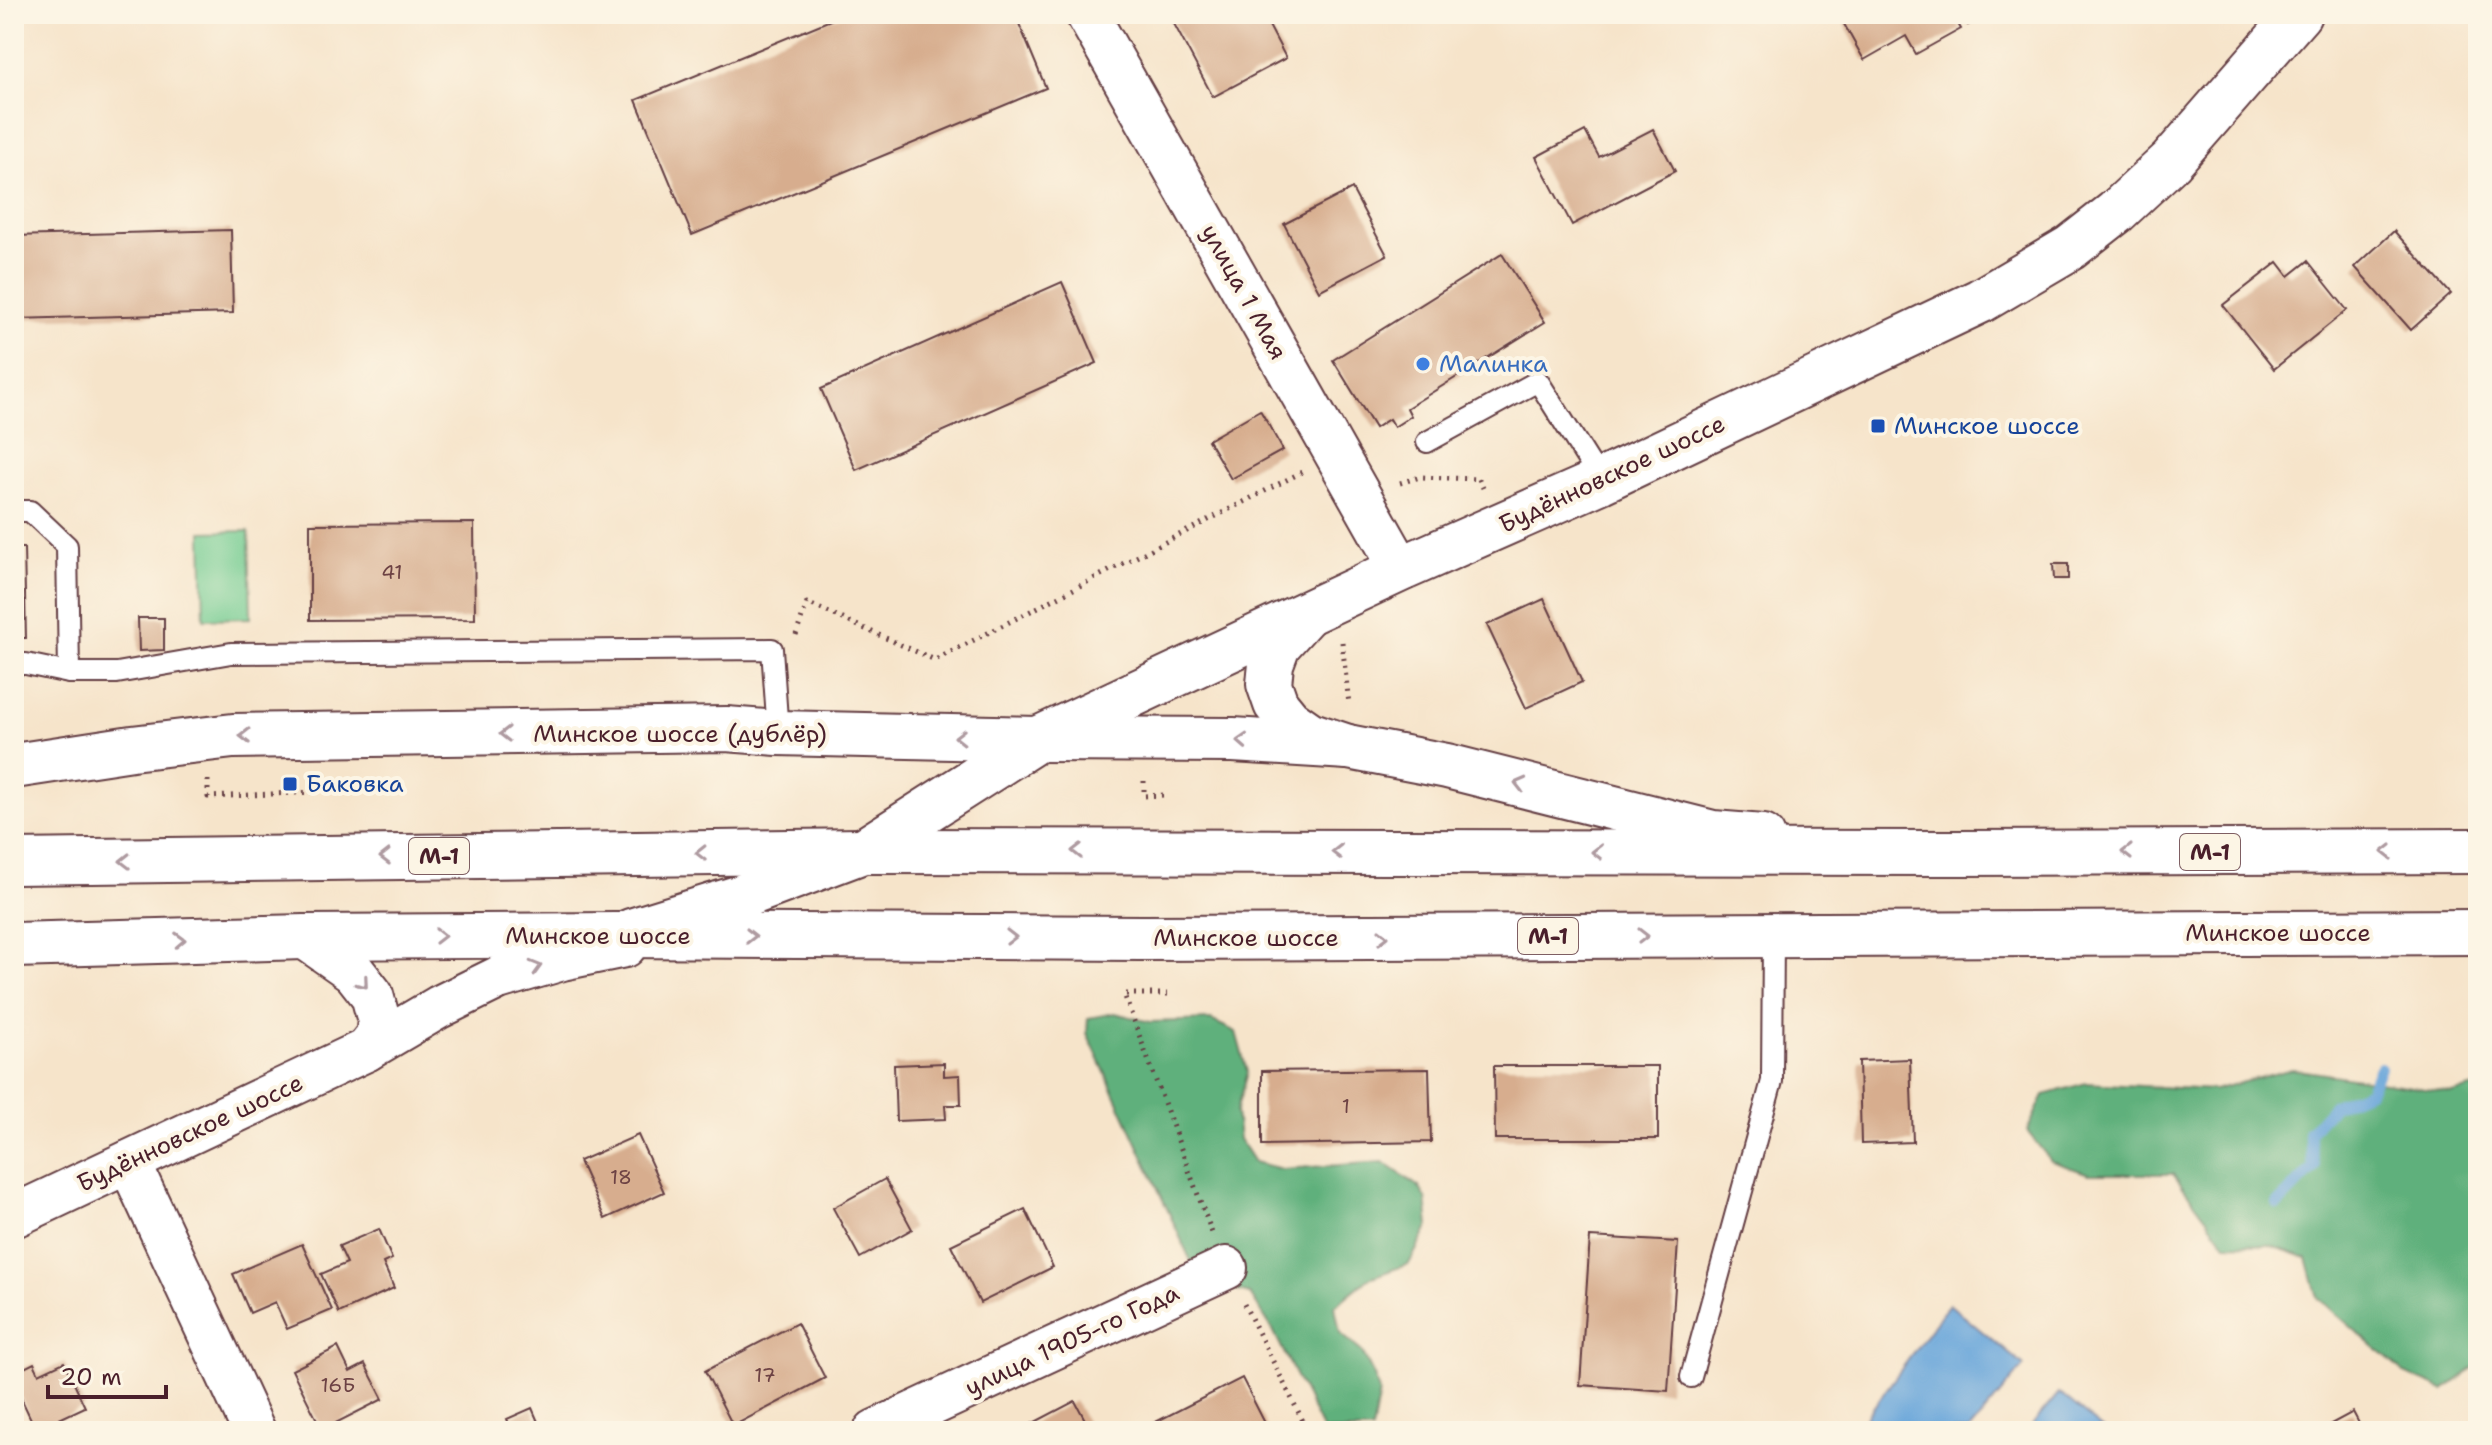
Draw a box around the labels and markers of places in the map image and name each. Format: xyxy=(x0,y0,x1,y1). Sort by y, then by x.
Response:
place label: Малинка xyxy=(1439,348,1548,380)
marker: Малинка xyxy=(1414,355,1432,373)
place label: Минское шоссе xyxy=(1894,410,2080,442)
marker: Минское шоссе xyxy=(1869,417,1887,435)
place label: Баковка xyxy=(306,768,404,800)
marker: Баковка xyxy=(281,775,299,793)

